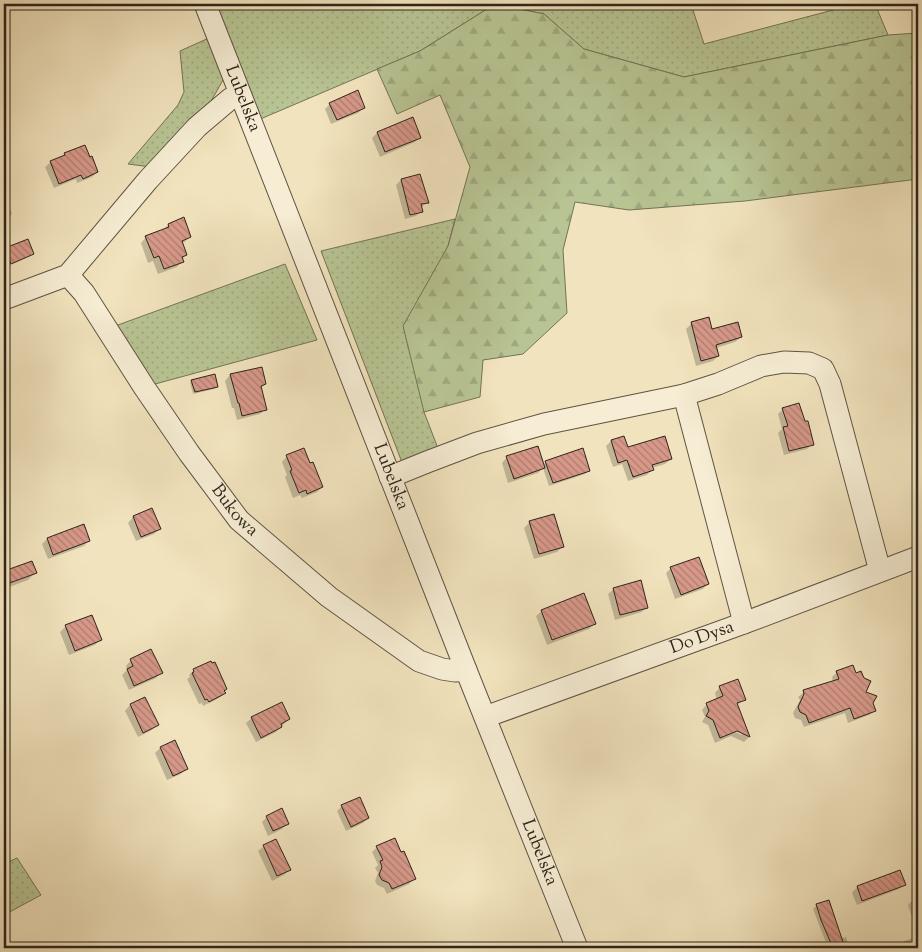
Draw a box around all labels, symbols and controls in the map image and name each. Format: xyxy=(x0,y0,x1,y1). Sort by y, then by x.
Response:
street label: Lubelska xyxy=(217,62,267,136)
street label: Lubelska xyxy=(366,440,415,514)
street label: Bukowa xyxy=(204,479,263,544)
street label: Do Dysa xyxy=(666,615,738,662)
street label: Lubelska xyxy=(514,816,564,890)

